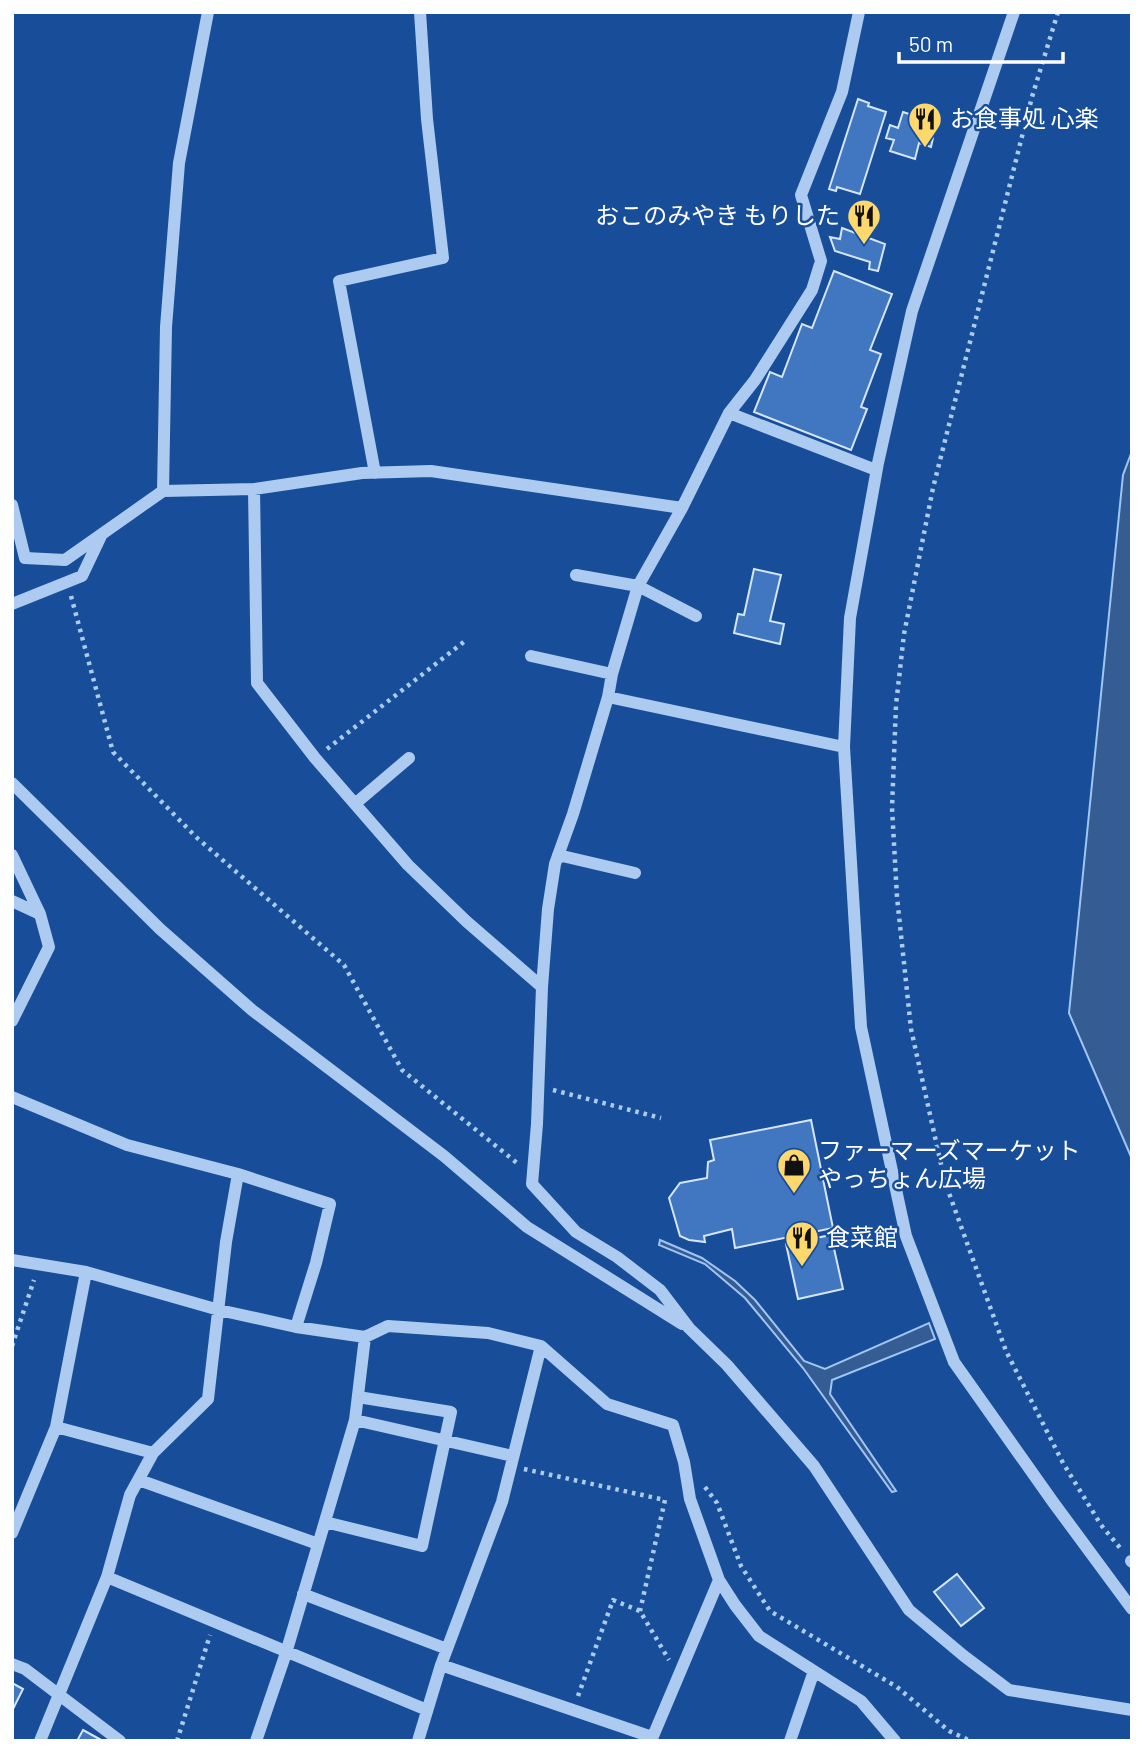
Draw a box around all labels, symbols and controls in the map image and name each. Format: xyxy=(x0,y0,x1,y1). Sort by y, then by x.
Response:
scale bar xyxy=(899,21,1064,65)
text: 50 m xyxy=(909,31,953,56)
restaurant icon: お食事処 心楽 xyxy=(906,100,944,149)
place label: お食事処 心楽 xyxy=(950,103,1099,132)
restaurant icon: おこのみやき もりした xyxy=(845,197,883,246)
place label: おこのみやき もりした xyxy=(595,200,840,229)
place label: ファーマーズマーケット やっちょん広場 xyxy=(818,1135,1081,1192)
shop icon: ファーマーズマーケット やっちょん広場 xyxy=(775,1146,813,1195)
restaurant icon: 食菜館 xyxy=(783,1219,821,1268)
place label: 食菜館 xyxy=(826,1222,898,1251)

